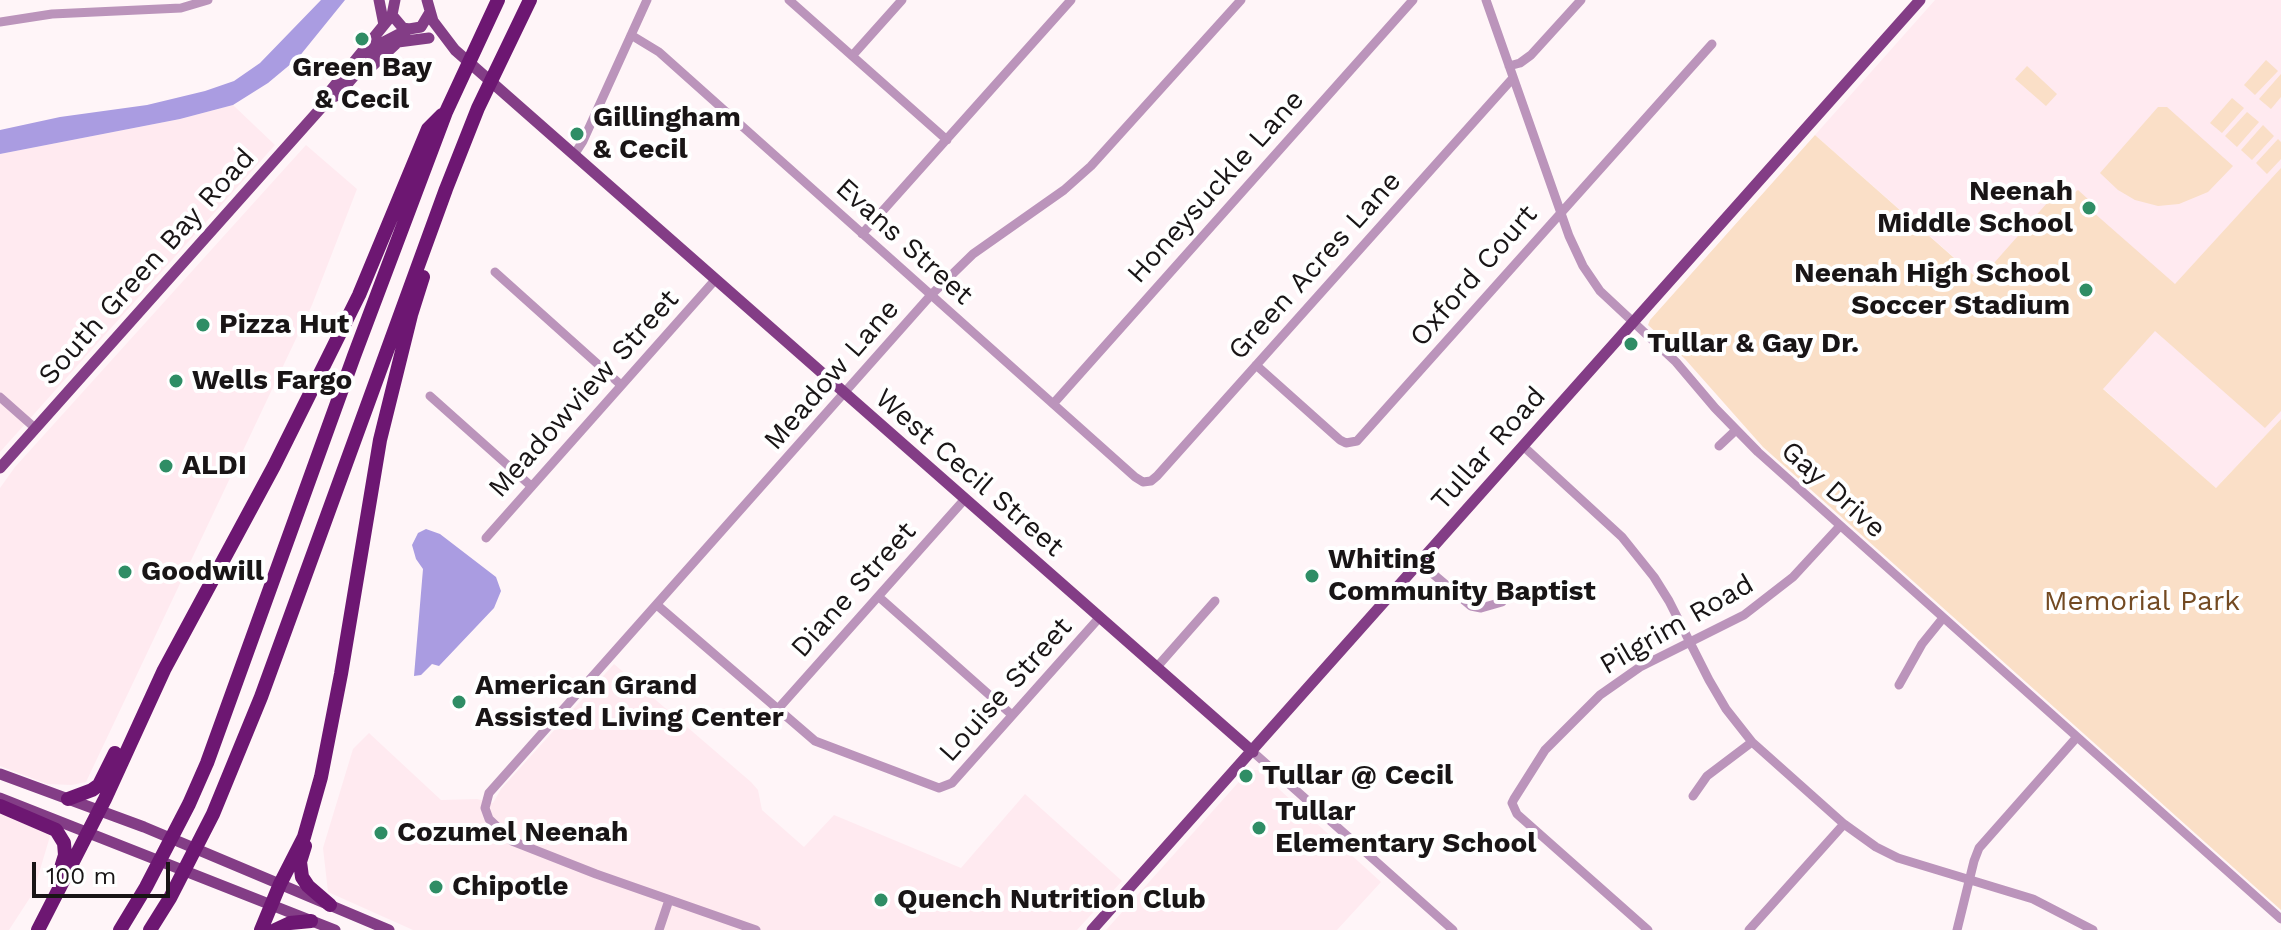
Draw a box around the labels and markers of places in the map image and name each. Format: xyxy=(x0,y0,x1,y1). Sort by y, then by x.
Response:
marker: Green Bay & Cecil xyxy=(353,30,371,48)
place label: Green Bay & Cecil xyxy=(292,51,432,117)
place label: Gillingham & Cecil xyxy=(593,101,741,167)
marker: Gillingham & Cecil xyxy=(568,125,586,143)
place label: Neenah Middle School xyxy=(1877,175,2073,241)
marker: Neenah Middle School xyxy=(2080,199,2098,217)
place label: Neenah High School Soccer Stadium xyxy=(1794,257,2070,323)
marker: Neenah High School Soccer Stadium xyxy=(2077,281,2095,299)
place label: Pizza Hut xyxy=(219,308,349,342)
marker: Pizza Hut xyxy=(194,316,212,334)
place label: Tullar & Gay Dr. xyxy=(1647,327,1859,361)
marker: Tullar & Gay Dr. xyxy=(1622,335,1640,353)
place label: Wells Fargo xyxy=(192,364,352,398)
marker: Wells Fargo xyxy=(167,372,185,390)
place label: ALDI xyxy=(182,449,247,483)
marker: ALDI xyxy=(157,457,175,475)
place label: Whiting Community Baptist xyxy=(1328,543,1596,609)
place label: Goodwill xyxy=(141,555,264,589)
marker: Goodwill xyxy=(116,563,134,581)
marker: Whiting Community Baptist xyxy=(1303,567,1321,585)
place label: American Grand Assisted Living Center xyxy=(475,669,784,735)
marker: American Grand Assisted Living Center xyxy=(450,693,468,711)
place label: Tullar @ Cecil xyxy=(1262,759,1453,793)
marker: Tullar @ Cecil xyxy=(1237,767,1255,785)
place label: Tullar Elementary School xyxy=(1275,795,1536,861)
place label: Cozumel Neenah xyxy=(397,816,628,850)
marker: Tullar Elementary School xyxy=(1250,819,1268,837)
marker: Cozumel Neenah xyxy=(372,824,390,842)
place label: Chipotle xyxy=(452,870,568,904)
marker: Chipotle xyxy=(427,878,445,896)
place label: Quench Nutrition Club xyxy=(897,883,1206,917)
marker: Quench Nutrition Club xyxy=(872,891,890,909)

